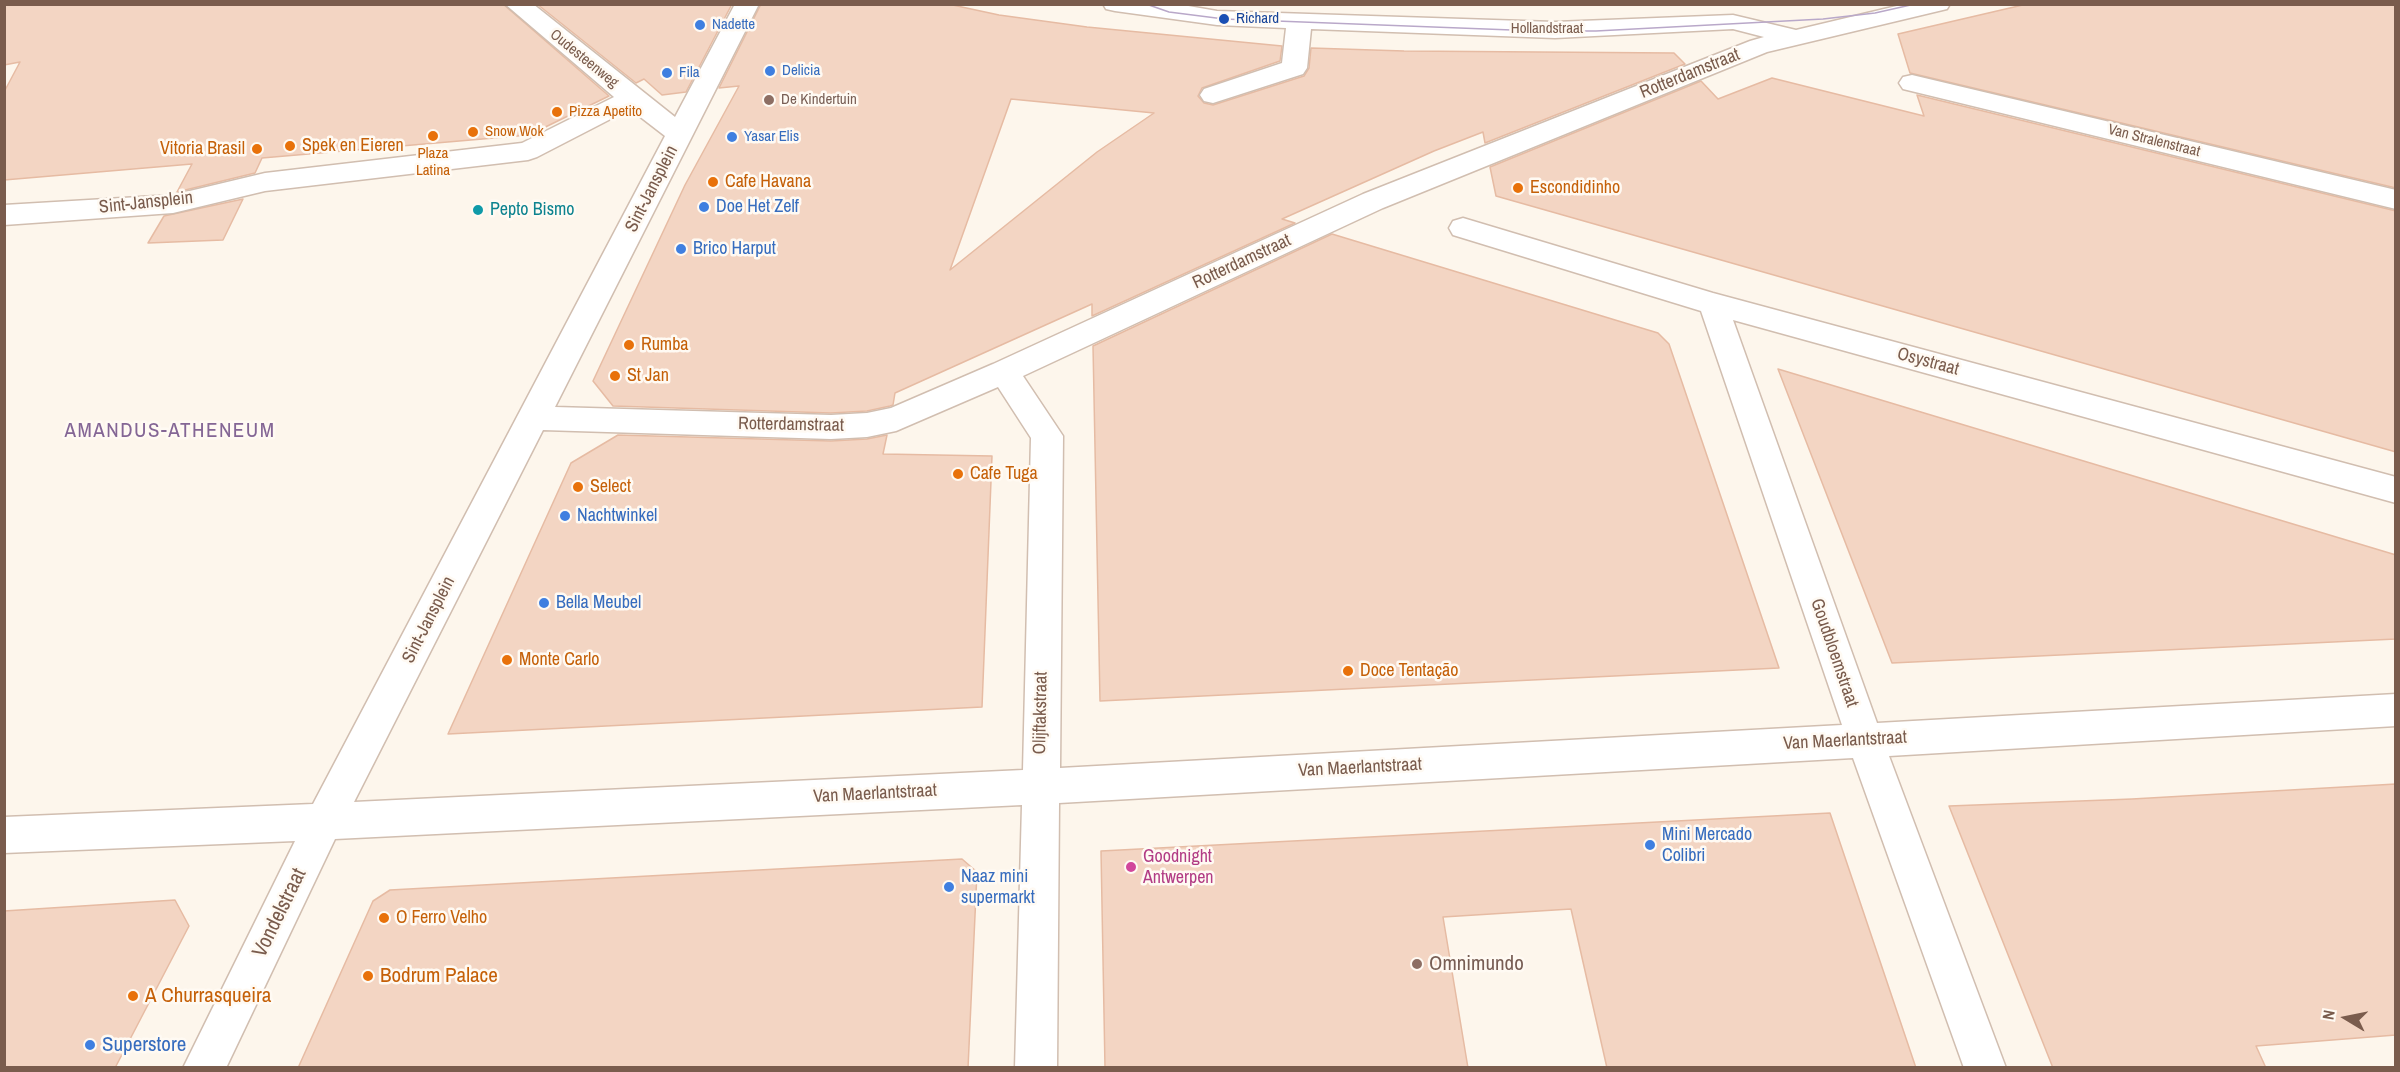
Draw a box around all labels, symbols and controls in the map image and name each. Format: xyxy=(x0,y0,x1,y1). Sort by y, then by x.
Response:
place label: Richard xyxy=(1236,10,1279,28)
marker: Richard xyxy=(1217,12,1231,26)
place label: Nadette xyxy=(712,16,755,34)
marker: Nadette xyxy=(693,18,707,32)
street label: Hollandstraat xyxy=(1511,20,1583,38)
street label: Oudesteenweg xyxy=(546,26,622,92)
street label: Rotterdamstraat xyxy=(1637,44,1743,104)
place label: Delicia xyxy=(782,62,820,80)
place label: Fila xyxy=(679,64,700,82)
marker: Delicia xyxy=(763,64,777,78)
marker: Fila xyxy=(660,66,674,80)
place label: De Kindertuin xyxy=(781,91,857,109)
marker: De Kindertuin xyxy=(762,93,776,107)
place label: Pizza Apetito xyxy=(569,103,642,121)
marker: Pizza Apetito xyxy=(550,105,564,119)
street label: Van Stralenstraat xyxy=(2106,121,2202,161)
place label: Snow Wok xyxy=(485,123,544,141)
marker: Snow Wok xyxy=(466,125,480,139)
place label: Yasar Elis xyxy=(744,128,799,146)
marker: Plaza Latina xyxy=(426,129,440,143)
marker: Yasar Elis xyxy=(725,130,739,144)
place label: Spek en Eieren xyxy=(302,135,404,157)
place label: Vitoria Brasil xyxy=(160,138,245,160)
marker: Spek en Eieren xyxy=(283,139,297,153)
marker: Vitoria Brasil xyxy=(250,142,264,156)
street label: Sint-Jansplein xyxy=(621,142,683,236)
place label: Plaza Latina xyxy=(416,145,450,180)
place label: Cafe Havana xyxy=(725,171,811,193)
marker: Cafe Havana xyxy=(706,175,720,189)
place label: Escondidinho xyxy=(1530,177,1620,199)
marker: Escondidinho xyxy=(1511,181,1525,195)
street label: Sint-Jansplein xyxy=(98,187,194,219)
place label: Doe Het Zelf xyxy=(716,196,799,218)
place label: Pepto Bismo xyxy=(490,199,575,221)
marker: Doe Het Zelf xyxy=(697,200,711,214)
marker: Pepto Bismo xyxy=(471,203,485,217)
street label: Rotterdamstraat xyxy=(1189,230,1295,294)
place label: Brico Harput xyxy=(693,238,776,260)
marker: Brico Harput xyxy=(674,242,688,256)
place label: Rumba xyxy=(641,334,689,356)
marker: Rumba xyxy=(622,338,636,352)
street label: Osystraat xyxy=(1895,343,1961,381)
place label: St Jan xyxy=(627,365,669,387)
marker: St Jan xyxy=(608,369,622,383)
street label: Rotterdamstraat xyxy=(738,413,844,437)
district label: AMANDUS-ATHENEUM xyxy=(64,418,276,444)
place label: Cafe Tuga xyxy=(970,463,1038,485)
marker: Cafe Tuga xyxy=(951,467,965,481)
place label: Select xyxy=(590,476,631,498)
marker: Select xyxy=(571,480,585,494)
place label: Nachtwinkel xyxy=(577,505,657,527)
marker: Nachtwinkel xyxy=(558,509,572,523)
street label: Sint-Jansplein xyxy=(398,573,460,667)
place label: Bella Meubel xyxy=(556,592,641,614)
marker: Bella Meubel xyxy=(537,596,551,610)
street label: Goudbloemstraat xyxy=(1805,596,1863,710)
place label: Monte Carlo xyxy=(519,649,599,671)
marker: Monte Carlo xyxy=(500,653,514,667)
place label: Doce Tentação xyxy=(1360,660,1458,682)
marker: Doce Tentação xyxy=(1341,664,1355,678)
street label: Olijftakstraat xyxy=(1029,671,1053,755)
street label: Van Maerlantstraat xyxy=(1783,727,1907,755)
street label: Van Maerlantstraat xyxy=(1298,754,1422,782)
street label: Van Maerlantstraat xyxy=(813,780,937,808)
place label: Mini Mercado Colibri xyxy=(1662,824,1752,866)
marker: Mini Mercado Colibri xyxy=(1643,838,1657,852)
place label: Goodnight Antwerpen xyxy=(1143,846,1214,888)
marker: Goodnight Antwerpen xyxy=(1124,860,1138,874)
street label: Vondelstraat xyxy=(248,864,312,962)
place label: Naaz mini supermarkt xyxy=(961,866,1035,908)
marker: Naaz mini supermarkt xyxy=(942,880,956,894)
place label: O Ferro Velho xyxy=(396,907,487,929)
marker: O Ferro Velho xyxy=(377,911,391,925)
place label: Omnimundo xyxy=(1429,951,1524,977)
marker: Omnimundo xyxy=(1410,957,1424,971)
place label: Bodrum Palace xyxy=(380,963,498,989)
marker: Bodrum Palace xyxy=(361,969,375,983)
place label: A Churrasqueira xyxy=(145,983,271,1009)
north arrow xyxy=(2316,988,2376,1048)
marker: A Churrasqueira xyxy=(126,989,140,1003)
text: N xyxy=(2317,1008,2340,1021)
place label: Superstore xyxy=(102,1032,186,1058)
marker: Superstore xyxy=(83,1038,97,1052)

